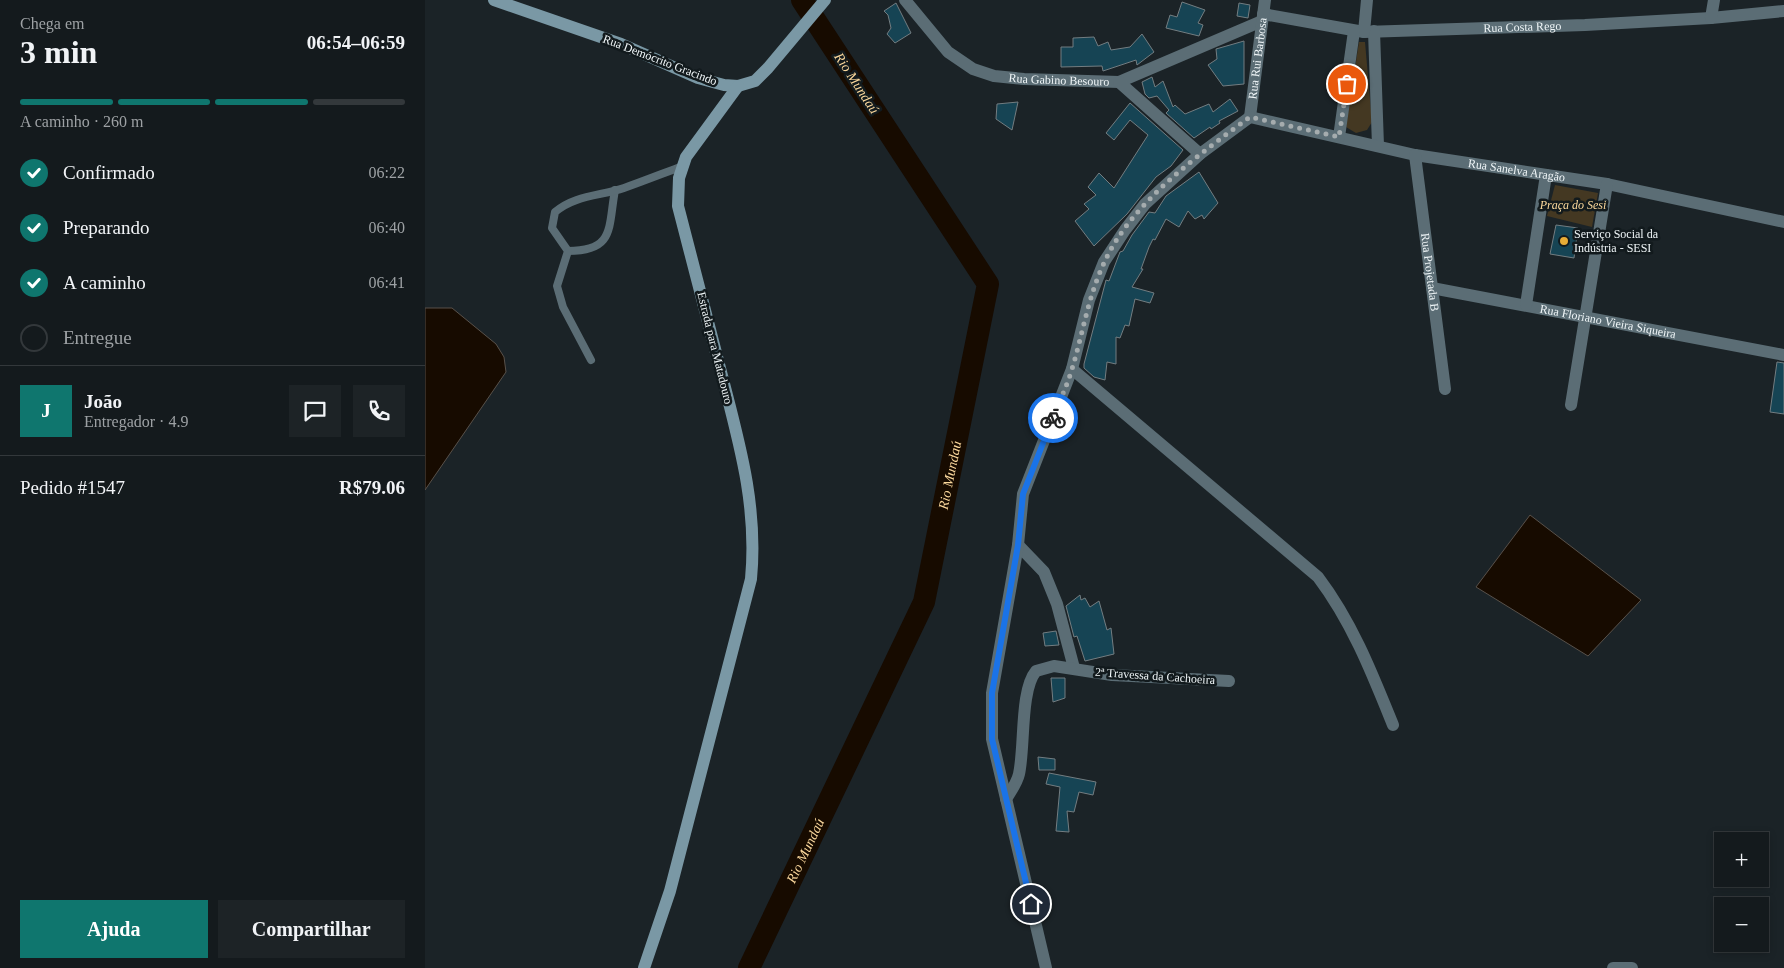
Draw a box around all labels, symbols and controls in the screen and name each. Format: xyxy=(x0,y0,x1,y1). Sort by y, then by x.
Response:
text: Chega em xyxy=(20,15,84,32)
street label: Rua Rui Barbosa xyxy=(1245,16,1270,100)
street label: Rua Costa Rego xyxy=(1483,19,1562,35)
text: 06:54–06:59 xyxy=(307,32,405,53)
street label: Rua Demócrito Gracindo xyxy=(601,32,719,88)
text: 3 min xyxy=(20,34,97,70)
water label: Rio Mundaú xyxy=(831,49,882,117)
pin xyxy=(1326,63,1368,105)
icon: bag xyxy=(1333,70,1361,98)
street label: Rua Gabino Besouro xyxy=(1008,71,1110,89)
text: A caminho · 260 m xyxy=(20,113,144,130)
street label: Rua Sanelva Aragão xyxy=(1467,156,1566,185)
icon: check xyxy=(20,159,48,187)
text: Confirmado xyxy=(63,162,155,183)
text: 06:22 xyxy=(369,164,405,181)
park label: Praça do Sesi xyxy=(1539,198,1606,212)
icon: check xyxy=(20,214,48,242)
text: Preparando xyxy=(63,217,150,238)
text: 06:40 xyxy=(369,219,405,236)
place label: Serviço Social da Indústria - SESI xyxy=(1574,227,1659,255)
street label: Rua Projetada B xyxy=(1418,232,1442,312)
marker: Serviço Social da Indústria - SESI xyxy=(1558,235,1570,247)
icon: check xyxy=(20,269,48,297)
text: A caminho xyxy=(63,272,146,293)
text: 06:41 xyxy=(369,274,405,291)
street label: Estrada para Matadouro xyxy=(694,290,736,406)
street label: Rua Floriano Vieira Siqueira xyxy=(1539,302,1678,341)
text: Entregue xyxy=(63,327,132,348)
button: chat xyxy=(289,385,341,437)
button: phone xyxy=(353,385,405,437)
text: João xyxy=(84,391,122,412)
courier xyxy=(1028,393,1078,443)
text: J xyxy=(41,400,51,421)
icon: bike xyxy=(1039,404,1067,432)
text: Entregador · 4.9 xyxy=(84,413,188,430)
water label: Rio Mundaú xyxy=(936,440,964,512)
text: Pedido #1547 xyxy=(20,477,125,498)
text: R$79.06 xyxy=(339,477,405,498)
street label: 2ª Travessa da Cachoeira xyxy=(1095,665,1216,687)
water label: Rio Mundaú xyxy=(783,816,827,886)
map controls xyxy=(1714,832,1769,952)
button: + xyxy=(1714,832,1769,887)
pin xyxy=(1010,883,1052,925)
icon: home xyxy=(1017,890,1045,918)
button: − xyxy=(1714,897,1769,952)
button: Ajuda xyxy=(20,900,208,958)
button: Compartilhar xyxy=(218,900,405,958)

